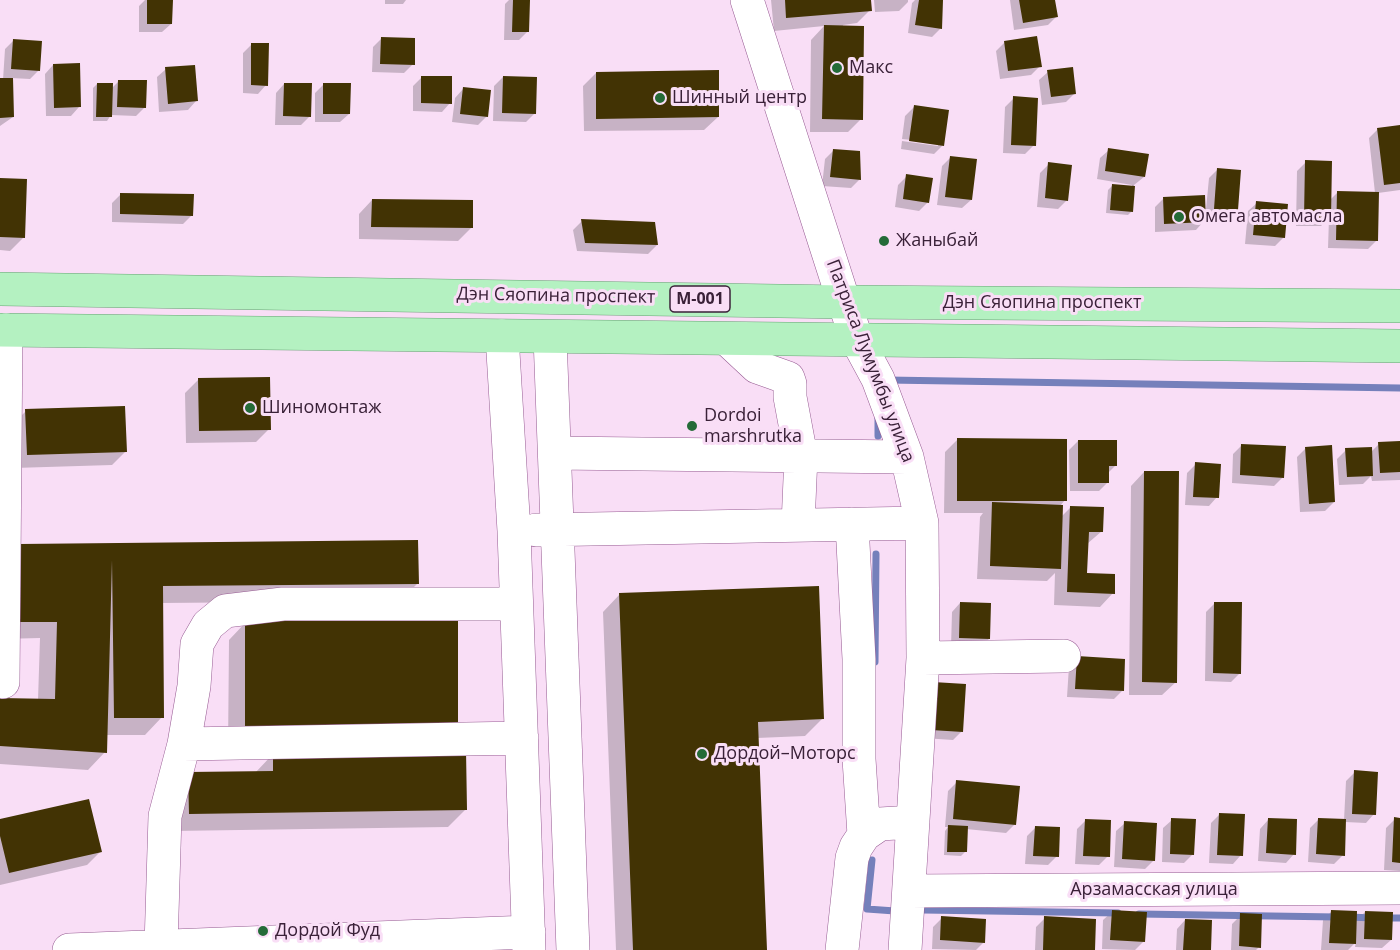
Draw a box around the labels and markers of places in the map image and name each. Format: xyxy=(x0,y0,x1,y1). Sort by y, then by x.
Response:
place label: Макс xyxy=(849,57,893,79)
marker: Макс xyxy=(830,61,844,75)
place label: Шинный центр xyxy=(672,87,807,109)
marker: Шинный центр xyxy=(653,91,667,105)
place label: Омега автомасла xyxy=(1191,206,1343,228)
marker: Омега автомасла xyxy=(1172,210,1186,224)
place label: Жаныбай xyxy=(896,230,979,252)
marker: Жаныбай xyxy=(877,234,891,248)
place label: Шиномонтаж xyxy=(262,397,381,419)
marker: Шиномонтаж xyxy=(243,401,257,415)
place label: Dordoi marshrutka xyxy=(704,405,802,448)
marker: Dordoi marshrutka xyxy=(685,419,699,433)
place label: Дордой–Моторс xyxy=(714,743,856,765)
marker: Дордой–Моторс xyxy=(695,747,709,761)
place label: Дордой Фуд xyxy=(275,920,380,942)
marker: Дордой Фуд xyxy=(256,924,270,938)

